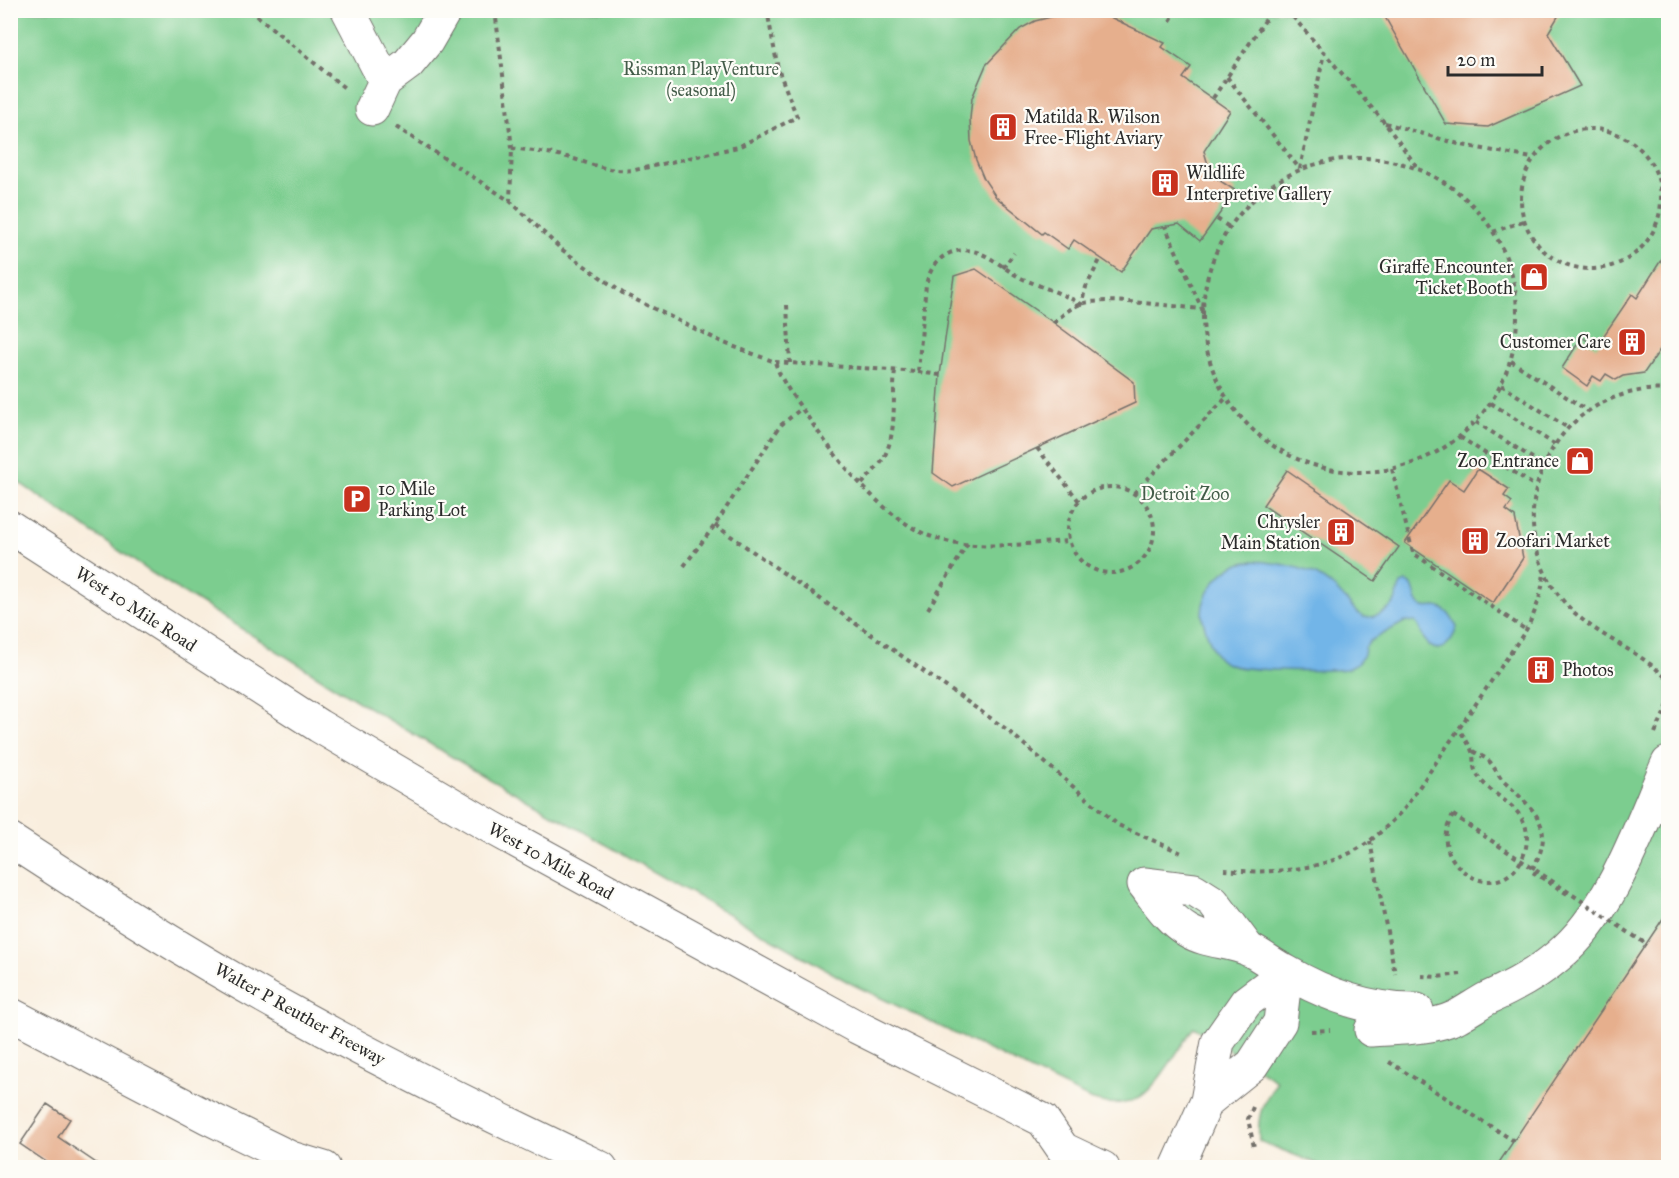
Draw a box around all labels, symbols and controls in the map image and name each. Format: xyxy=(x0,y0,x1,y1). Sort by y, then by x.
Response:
scale bar xyxy=(1448,39,1542,77)
text: 20 m xyxy=(1457,49,1495,71)
park label: Rissman PlayVenture (seasonal) xyxy=(623,58,779,102)
place label: Matilda R. Wilson Free-Flight Aviary xyxy=(1024,106,1163,150)
building icon: Matilda R. Wilson Free-Flight Aviary xyxy=(987,111,1019,143)
place label: Wildlife Interpretive Gallery xyxy=(1186,162,1332,205)
building icon: Wildlife Interpretive Gallery xyxy=(1149,167,1181,199)
place label: Giraffe Encounter Ticket Booth xyxy=(1379,256,1513,299)
shop icon: Giraffe Encounter Ticket Booth xyxy=(1518,261,1550,293)
building icon: Customer Care xyxy=(1616,326,1648,358)
place label: Customer Care xyxy=(1500,331,1611,353)
shop icon: Zoo Entrance xyxy=(1564,445,1596,477)
place label: Zoo Entrance xyxy=(1457,450,1559,472)
place label: 10 Mile Parking Lot xyxy=(378,478,467,522)
parking icon: 10 Mile Parking Lot xyxy=(341,483,373,515)
park label: Detroit Zoo xyxy=(1141,483,1229,505)
place label: Chrysler Main Station xyxy=(1221,511,1320,554)
building icon: Chrysler Main Station xyxy=(1325,516,1357,548)
building icon: Zoofari Market xyxy=(1459,525,1491,557)
place label: Zoofari Market xyxy=(1496,530,1610,552)
street label: West 10 Mile Road xyxy=(71,562,201,656)
building icon: Photos xyxy=(1525,654,1557,686)
place label: Photos xyxy=(1562,659,1614,681)
street label: West 10 Mile Road xyxy=(484,817,618,905)
street label: Walter P Reuther Freeway xyxy=(211,958,390,1070)

